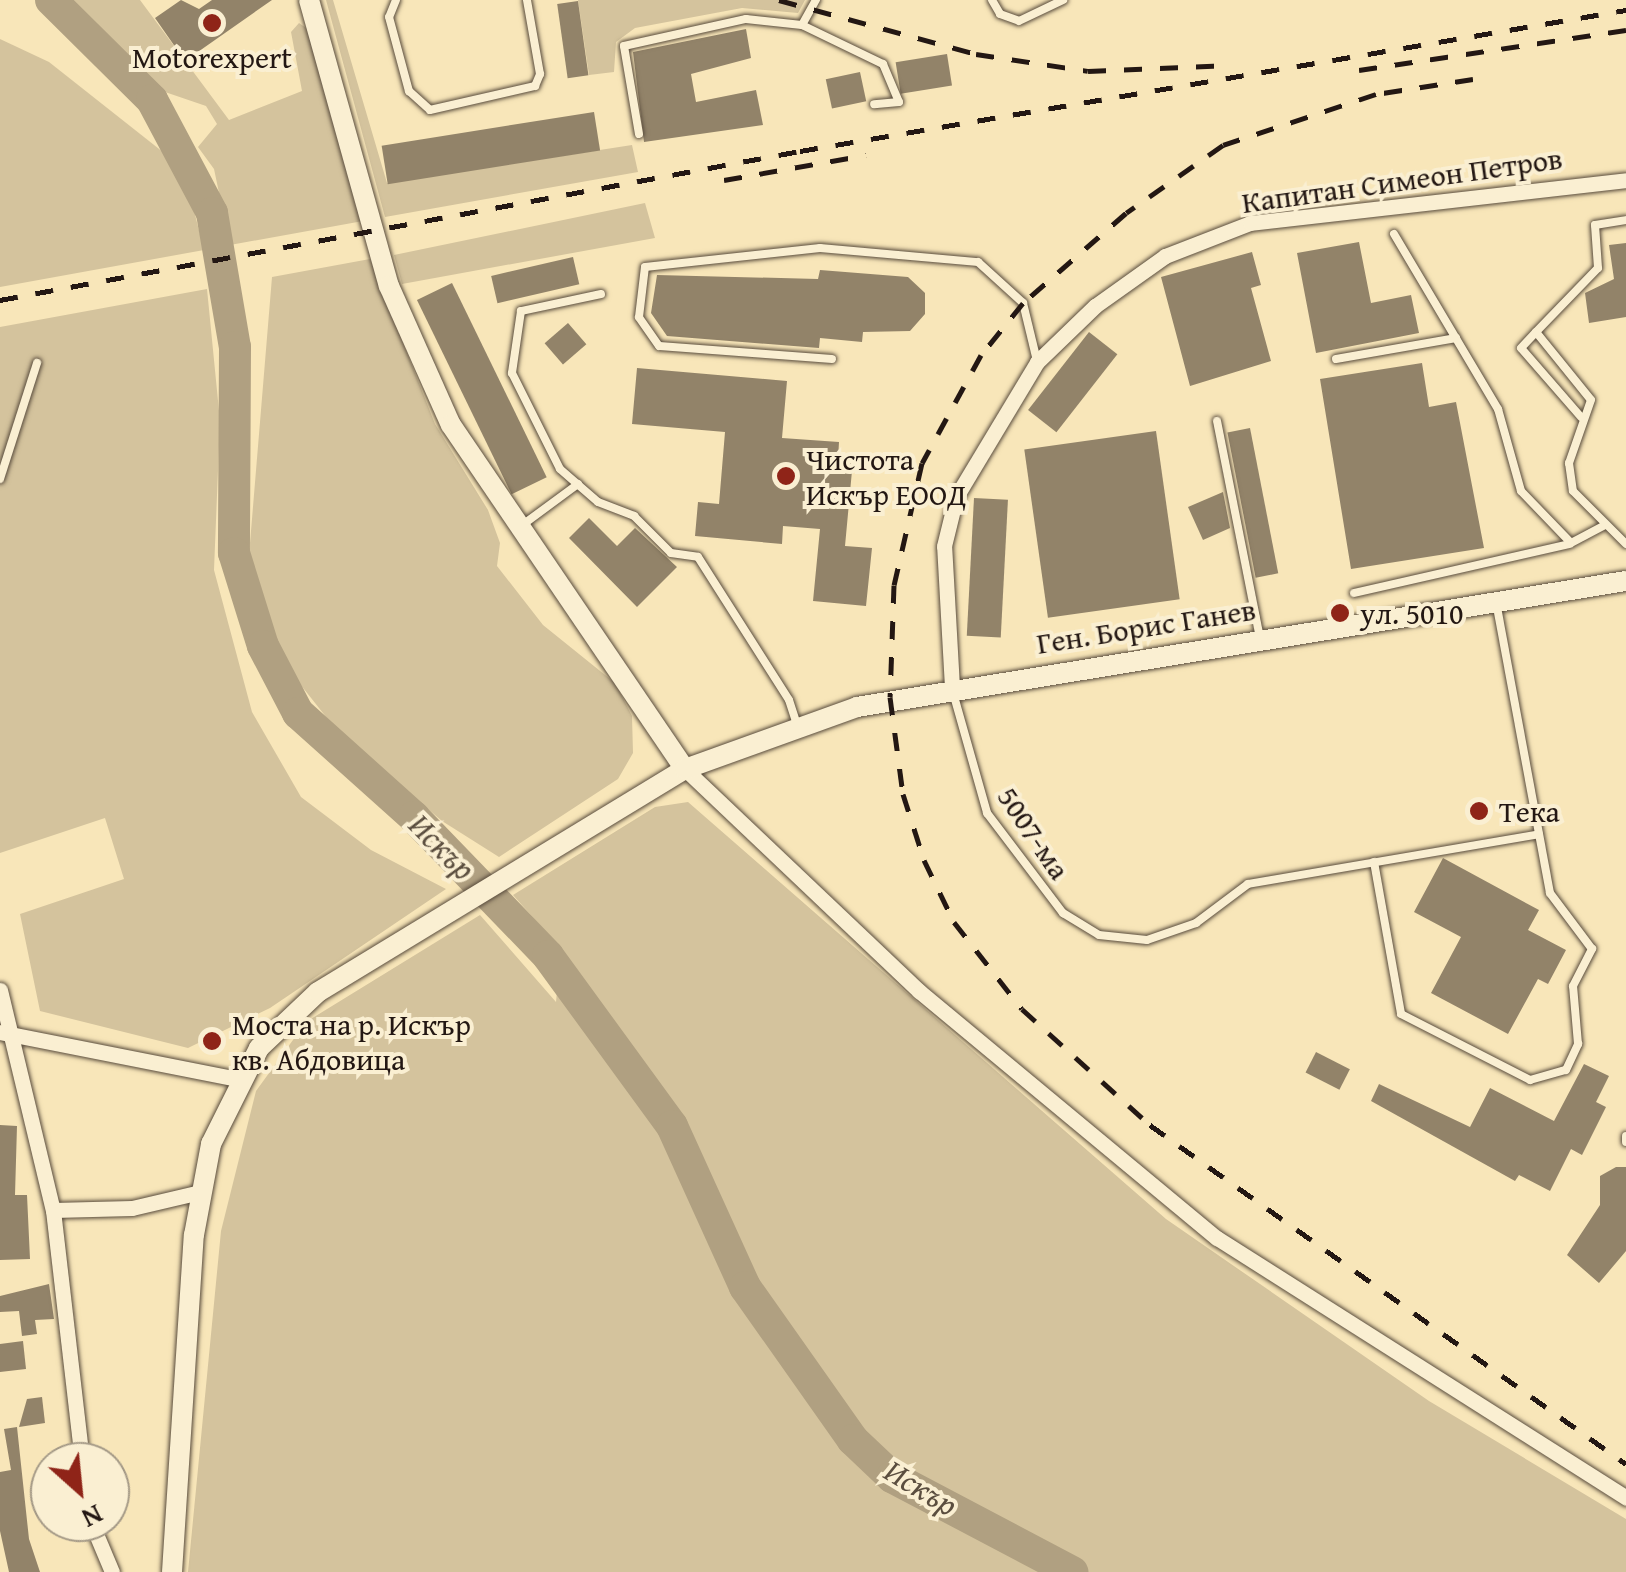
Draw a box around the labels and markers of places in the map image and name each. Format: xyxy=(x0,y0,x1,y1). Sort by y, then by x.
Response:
marker: Motorexpert xyxy=(201,12,223,34)
place label: Motorexpert xyxy=(132,39,292,75)
place label: Чистота Искър ЕООД xyxy=(806,441,966,512)
marker: Чистота Искър ЕООД xyxy=(775,465,797,487)
place label: ул. 5010 xyxy=(1360,595,1463,631)
marker: ул. 5010 xyxy=(1329,602,1351,624)
place label: Тека xyxy=(1499,793,1560,829)
marker: Тека xyxy=(1468,800,1490,822)
place label: Моста на р. Искър кв. Абдовица xyxy=(232,1006,471,1076)
marker: Моста на р. Искър кв. Абдовица xyxy=(201,1030,223,1052)

